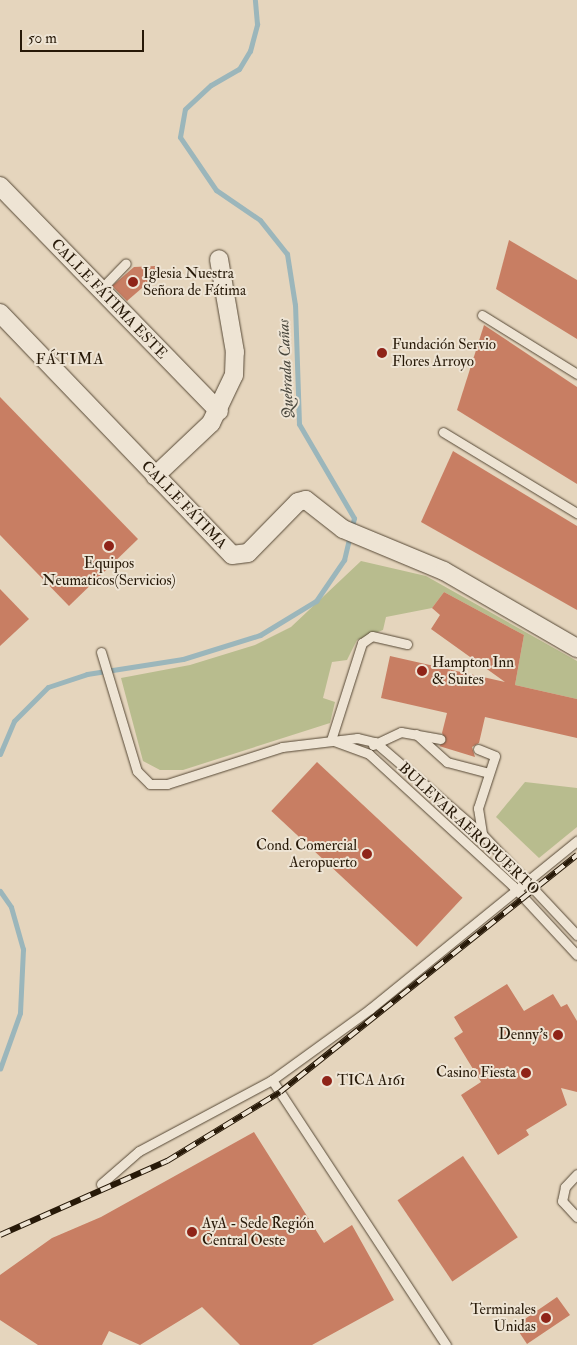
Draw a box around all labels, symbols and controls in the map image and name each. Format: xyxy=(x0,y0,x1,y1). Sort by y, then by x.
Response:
scale bar xyxy=(22,20,146,52)
text: 50 m xyxy=(28,29,57,48)
street label: CALLE FÁTIMA ESTE xyxy=(47,235,171,363)
place label: Iglesia Nuestra Señora de Fátima xyxy=(143,264,246,299)
marker: Iglesia Nuestra Señora de Fátima xyxy=(127,276,139,288)
water label: Quebrada Cañas xyxy=(274,319,298,419)
place label: Fundación Servio Flores Arroyo xyxy=(392,335,496,370)
marker: Fundación Servio Flores Arroyo xyxy=(376,347,388,359)
district label: FÁTIMA xyxy=(35,349,105,369)
street label: CALLE FÁTIMA xyxy=(137,457,231,553)
marker: Equipos Neumaticos(Servicios) xyxy=(103,540,115,552)
place label: Equipos Neumaticos(Servicios) xyxy=(42,554,176,589)
place label: Hampton Inn & Suites xyxy=(432,653,514,688)
marker: Hampton Inn & Suites xyxy=(416,665,428,677)
street label: BULEVAR AEROPUERTO xyxy=(395,759,543,899)
place label: Cond. Comercial Aeropuerto xyxy=(256,836,357,871)
marker: Cond. Comercial Aeropuerto xyxy=(361,848,373,860)
place label: Denny's xyxy=(499,1026,548,1044)
marker: Denny's xyxy=(552,1029,564,1041)
place label: Casino Fiesta xyxy=(436,1064,516,1082)
marker: Casino Fiesta xyxy=(520,1067,532,1079)
place label: TICA A161 xyxy=(337,1072,405,1090)
marker: TICA A161 xyxy=(321,1075,333,1087)
place label: AyA - Sede Región Central Oeste xyxy=(202,1214,314,1249)
marker: AyA - Sede Región Central Oeste xyxy=(186,1226,198,1238)
place label: Terminales Unidas xyxy=(470,1300,536,1335)
marker: Terminales Unidas xyxy=(540,1312,552,1324)

